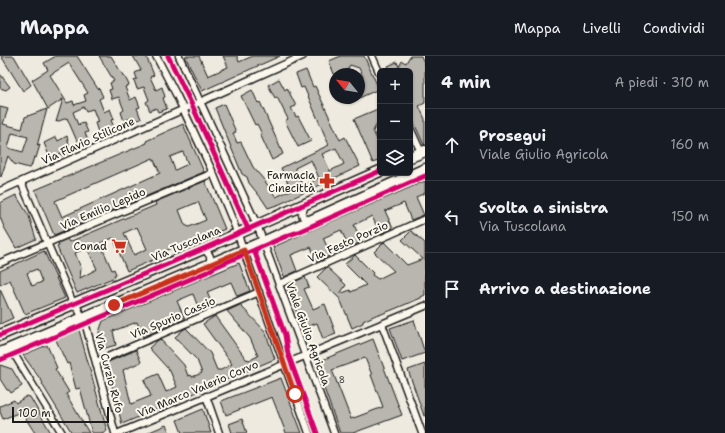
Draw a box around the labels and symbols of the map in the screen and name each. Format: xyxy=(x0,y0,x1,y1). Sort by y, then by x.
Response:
north arrow xyxy=(329,68,365,104)
street label: Via Flavio Stilicone xyxy=(39,114,137,168)
place label: Farmacia Cinecittà xyxy=(267,168,315,196)
pharmacy icon: Farmacia Cinecittà xyxy=(318,172,336,190)
street label: Via Emilio Lepido xyxy=(58,184,148,234)
street label: Via Festo Porzio xyxy=(306,218,391,266)
street label: Via Tuscolana xyxy=(149,223,223,265)
supermarket icon: Conad xyxy=(110,237,128,255)
place label: Conad xyxy=(73,239,107,254)
street label: Viale Giulio Agricola xyxy=(282,280,334,388)
street label: Via Spurio Cassio xyxy=(128,293,218,343)
route end xyxy=(105,296,123,314)
street label: Via Curzio Rufo xyxy=(91,331,127,415)
street label: Via Marco Valerio Corvo xyxy=(135,357,261,421)
house number: 8 xyxy=(339,374,345,386)
route start xyxy=(286,385,304,403)
scale bar xyxy=(12,405,109,424)

